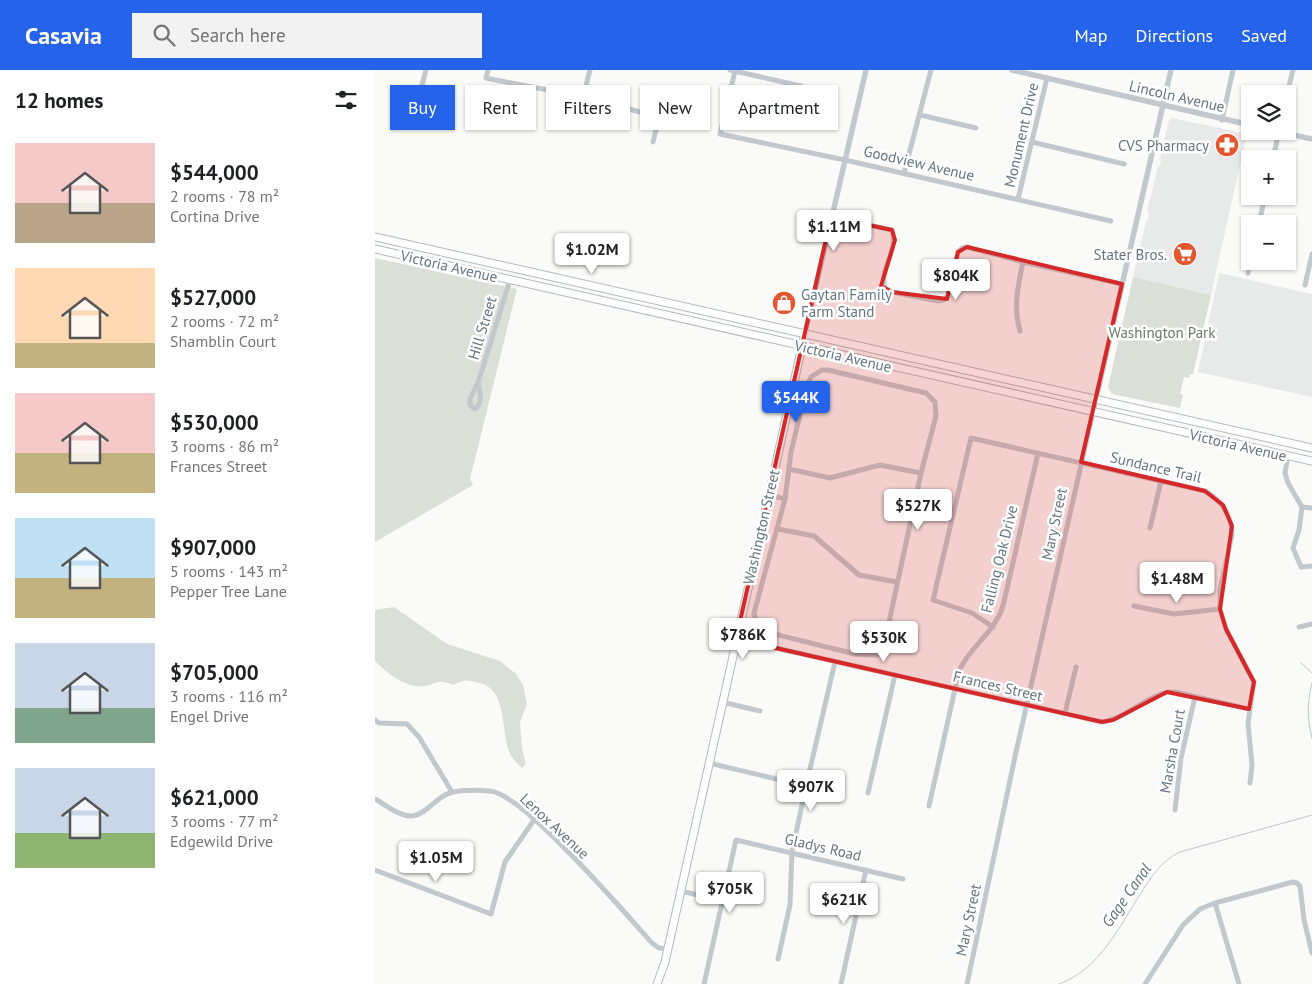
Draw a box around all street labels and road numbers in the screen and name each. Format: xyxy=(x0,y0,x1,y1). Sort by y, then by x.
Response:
street label: Lincoln Avenue xyxy=(1127,76,1227,116)
street label: Monument Drive xyxy=(1000,81,1042,189)
street label: Goodview Avenue xyxy=(862,141,976,185)
street label: Victoria Avenue xyxy=(398,245,499,286)
street label: Hill Street xyxy=(463,294,501,362)
street label: Victoria Avenue xyxy=(792,335,893,376)
street label: Victoria Avenue xyxy=(1187,424,1288,465)
street label: Sundance Trail xyxy=(1108,447,1204,487)
street label: Washington Street xyxy=(739,468,783,586)
street label: Mary Street xyxy=(1037,486,1071,562)
street label: Falling Oak Drive xyxy=(976,503,1022,615)
street label: Frances Street xyxy=(951,666,1045,706)
street label: Marsha Court xyxy=(1155,707,1189,795)
street label: Lenox Avenue xyxy=(516,789,594,863)
street label: Gladys Road xyxy=(783,829,863,865)
street label: Mary Street xyxy=(951,882,985,958)

